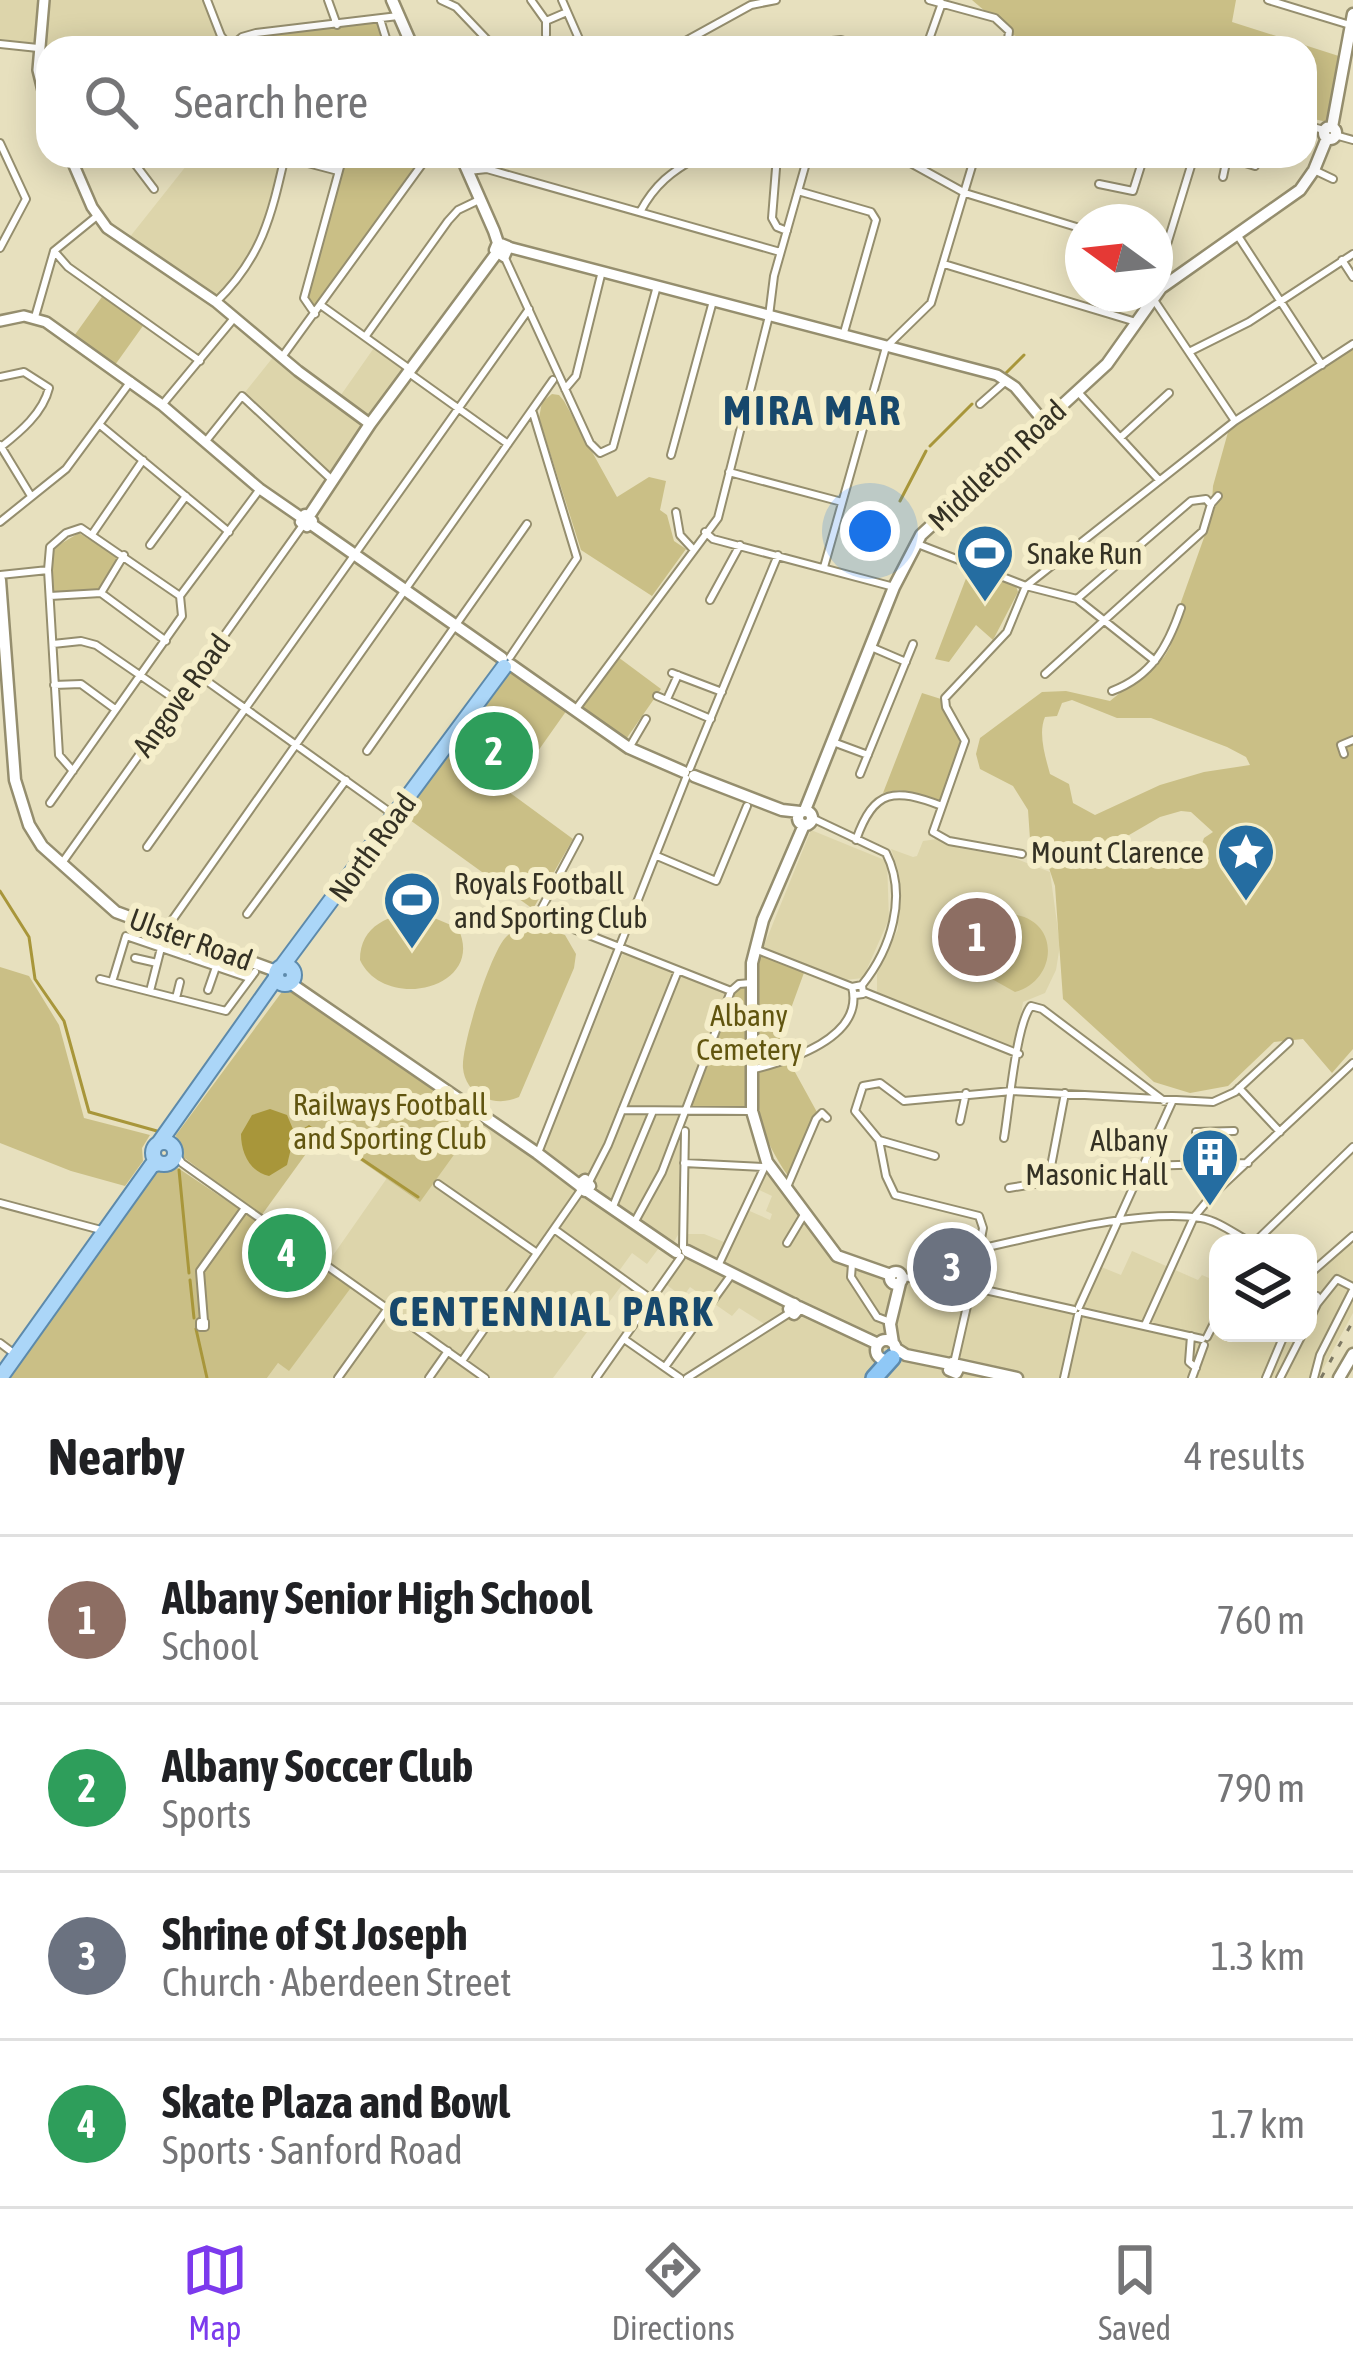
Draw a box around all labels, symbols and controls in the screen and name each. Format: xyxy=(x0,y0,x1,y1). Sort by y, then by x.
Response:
search box xyxy=(36,36,1317,168)
icon: search xyxy=(78,69,144,135)
text: Search here xyxy=(174,76,368,128)
north arrow xyxy=(1065,204,1173,312)
district label: MIRA MAR xyxy=(723,386,903,434)
street label: Middleton Road xyxy=(921,393,1073,537)
your location xyxy=(840,501,900,561)
sports icon: Snake Run xyxy=(954,522,1016,604)
place label: Snake Run xyxy=(1027,536,1142,570)
street label: Angove Road xyxy=(125,627,237,763)
pin: 2 xyxy=(455,706,533,796)
street label: North Road xyxy=(322,786,422,908)
place icon: Mount Clarence xyxy=(1215,821,1277,903)
place label: Mount Clarence xyxy=(1031,835,1204,869)
place label: Royals Football and Sporting Club xyxy=(454,866,648,934)
sports icon: Royals Football and Sporting Club xyxy=(381,869,443,951)
pin: 1 xyxy=(938,892,1016,982)
street label: Ulster Road xyxy=(125,901,257,977)
park label: Albany Cemetery xyxy=(696,998,802,1066)
park label: Railways Football and Sporting Club xyxy=(293,1087,487,1155)
place label: Albany Masonic Hall xyxy=(1025,1123,1168,1191)
building icon: Albany Masonic Hall xyxy=(1179,1126,1241,1208)
pin: 4 xyxy=(248,1208,326,1298)
pin: 3 xyxy=(913,1222,991,1312)
map controls xyxy=(1209,1234,1317,1342)
button: layers xyxy=(1209,1234,1317,1342)
district label: CENTENNIAL PARK xyxy=(389,1287,715,1335)
text: Nearby xyxy=(48,1427,185,1486)
text: 4 results xyxy=(1184,1434,1305,1478)
text: Albany Senior High School xyxy=(162,1572,592,1624)
text: 1 xyxy=(78,1598,96,1642)
text: 760 m xyxy=(1217,1598,1305,1642)
text: School xyxy=(162,1624,259,1668)
text: Albany Soccer Club xyxy=(162,1740,473,1792)
text: 2 xyxy=(78,1766,96,1810)
text: 790 m xyxy=(1217,1766,1305,1810)
text: Sports xyxy=(162,1792,251,1836)
text: Shrine of St Joseph xyxy=(162,1908,468,1960)
text: 3 xyxy=(78,1934,96,1978)
text: 1.3 km xyxy=(1211,1934,1305,1978)
text: Church · Aberdeen Street xyxy=(162,1960,512,2004)
text: Skate Plaza and Bowl xyxy=(162,2076,510,2128)
text: 4 xyxy=(78,2102,96,2146)
text: 1.7 km xyxy=(1211,2102,1305,2146)
text: Sports · Sanford Road xyxy=(162,2128,463,2172)
tab: Map xyxy=(182,2237,248,2347)
tab: Directions xyxy=(611,2237,735,2347)
tab: Saved xyxy=(1098,2237,1171,2347)

